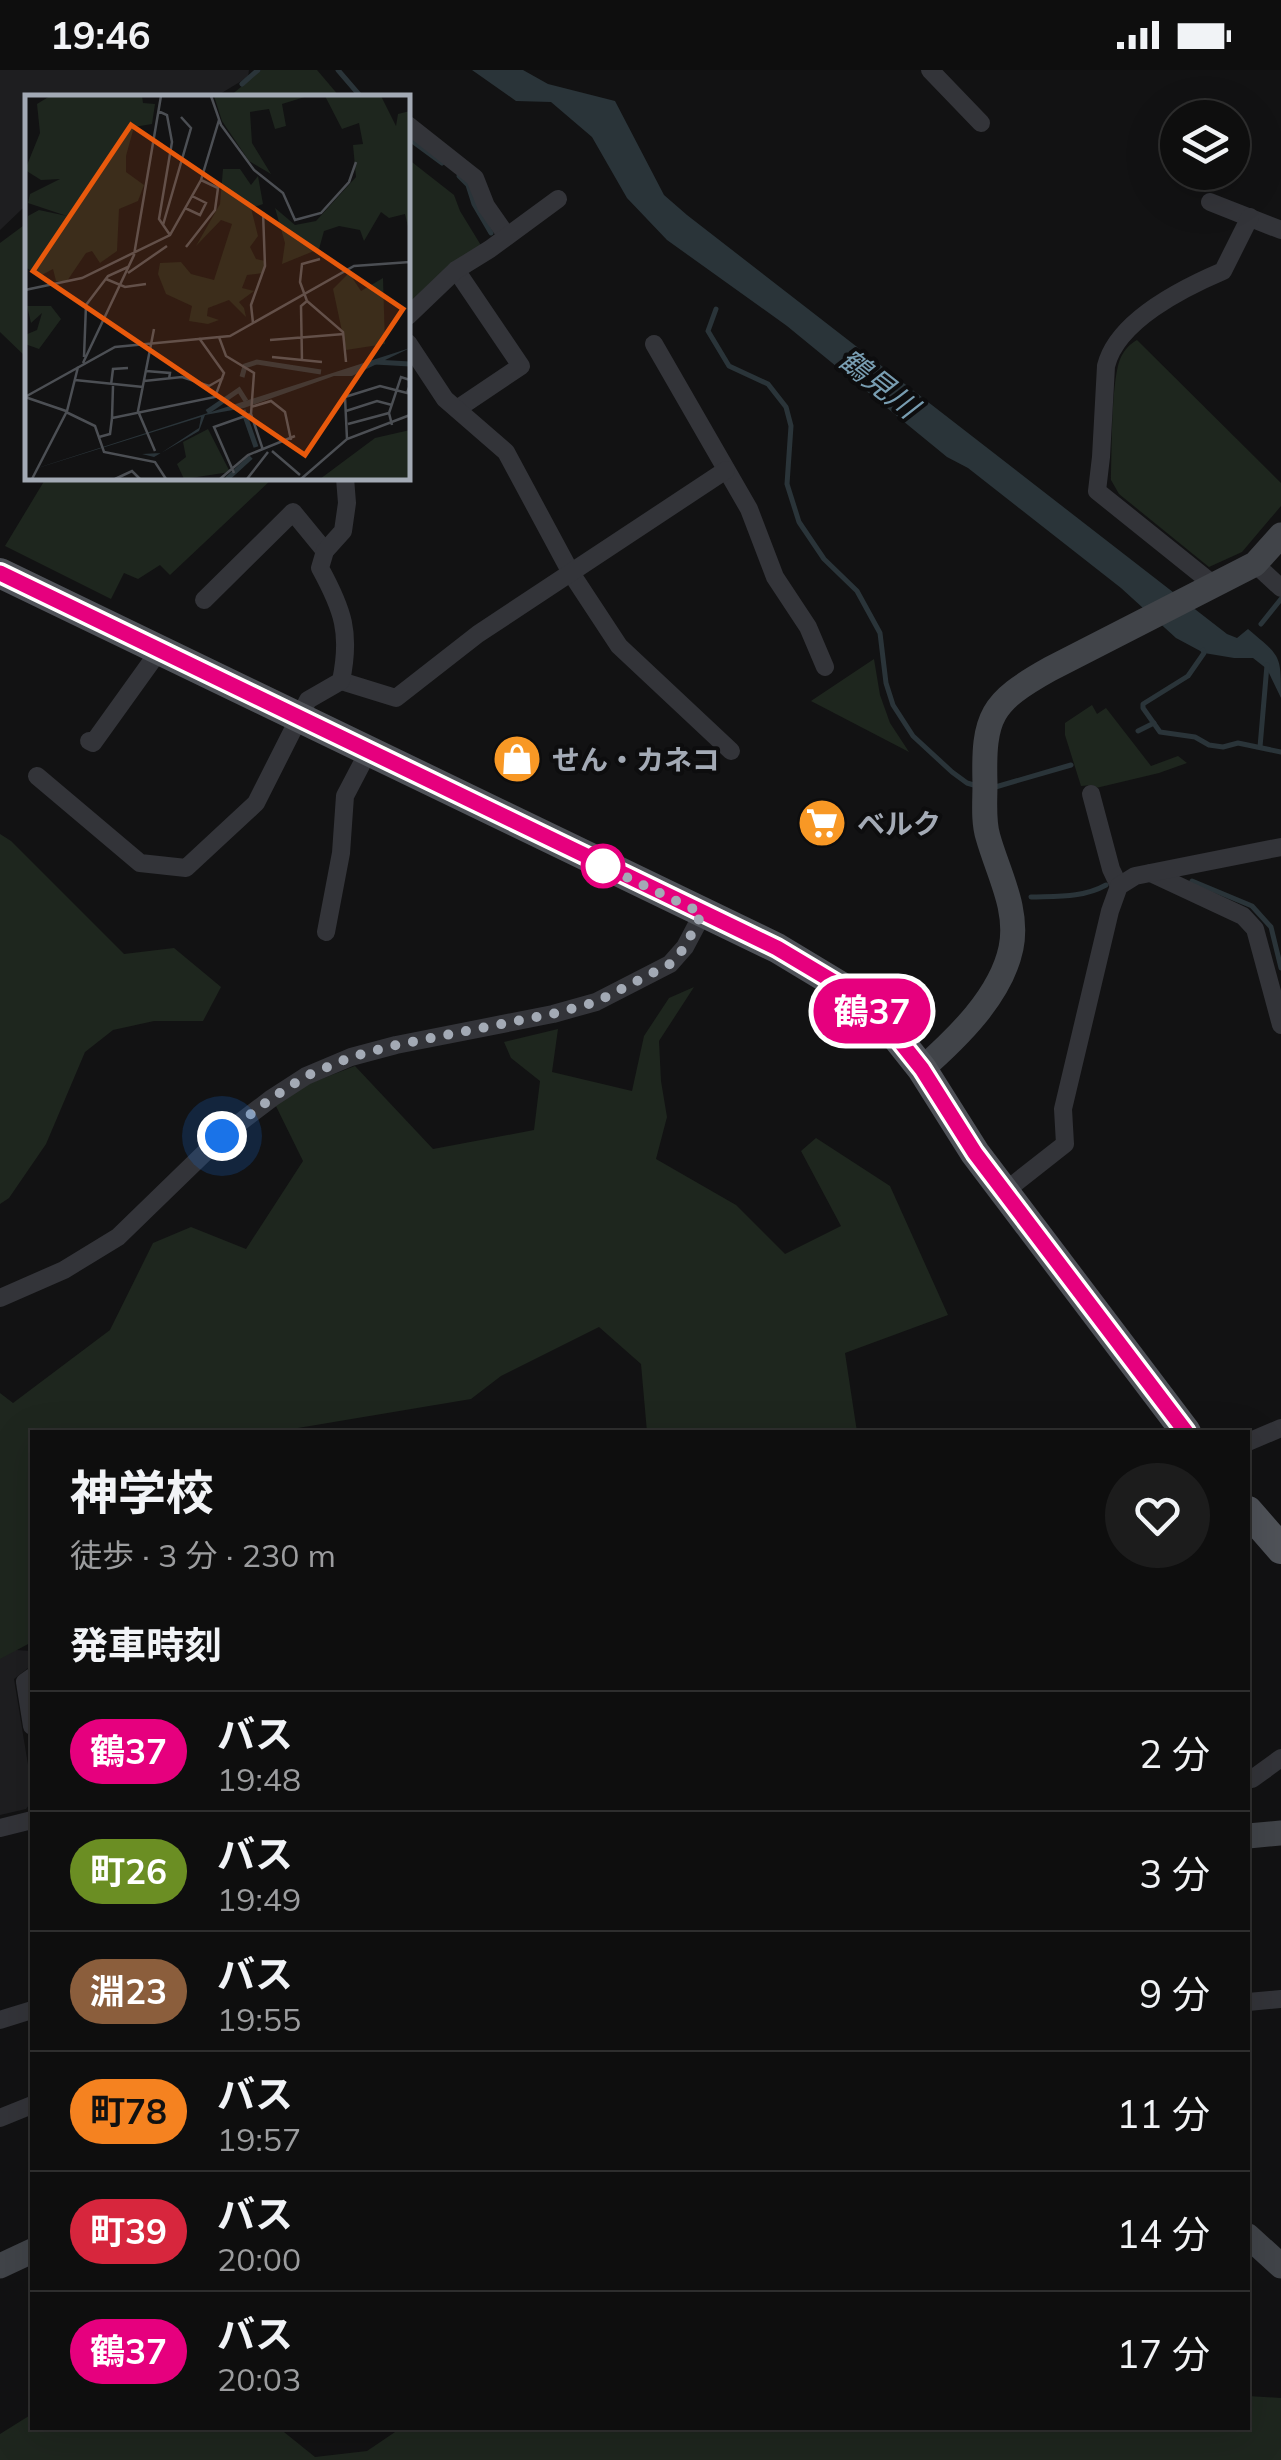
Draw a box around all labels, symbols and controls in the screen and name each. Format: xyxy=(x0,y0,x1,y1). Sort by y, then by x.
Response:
text: 19:46 xyxy=(50,11,151,59)
inset map xyxy=(25,95,410,480)
map controls xyxy=(1160,100,1250,190)
button: layers xyxy=(1160,100,1250,190)
water label: 鶴見川 xyxy=(832,340,929,428)
shop icon: せん・カネコ xyxy=(491,733,543,785)
place label: せん・カネコ xyxy=(552,742,719,777)
supermarket icon: ベルク xyxy=(796,797,848,849)
place label: ベルク xyxy=(857,806,941,841)
unlabelled marker xyxy=(582,845,624,887)
line badge: 鶴37 xyxy=(814,978,930,1044)
text: 鶴37 xyxy=(833,989,911,1033)
your location xyxy=(197,1111,247,1161)
text: 神学校 xyxy=(70,1462,214,1522)
button: heart xyxy=(1105,1463,1210,1568)
text: 徒歩 · 3 分 · 230 m xyxy=(70,1535,336,1575)
text: 発車時刻 xyxy=(70,1621,222,1669)
text: バス xyxy=(217,1710,293,1758)
text: 鶴37 xyxy=(90,1729,167,1773)
text: 2 分 xyxy=(1139,1730,1210,1778)
text: 19:48 xyxy=(217,1759,301,1799)
text: バス xyxy=(217,1830,293,1878)
text: 町26 xyxy=(90,1849,167,1893)
text: 3 分 xyxy=(1139,1850,1210,1898)
text: 19:49 xyxy=(217,1879,301,1919)
text: バス xyxy=(217,1950,293,1998)
text: 淵23 xyxy=(90,1969,167,2013)
text: 9 分 xyxy=(1139,1970,1210,2018)
text: 19:55 xyxy=(217,1999,301,2039)
text: バス xyxy=(217,2070,293,2118)
text: 町78 xyxy=(90,2089,167,2133)
text: 11 分 xyxy=(1116,2090,1210,2138)
text: 19:57 xyxy=(217,2119,301,2159)
text: バス xyxy=(217,2190,293,2238)
text: 町39 xyxy=(90,2209,167,2253)
text: 14 分 xyxy=(1116,2210,1210,2258)
text: 20:00 xyxy=(217,2239,301,2279)
text: バス xyxy=(217,2310,293,2358)
text: 鶴37 xyxy=(90,2329,167,2373)
text: 17 分 xyxy=(1116,2330,1210,2378)
text: 20:03 xyxy=(217,2359,301,2399)

